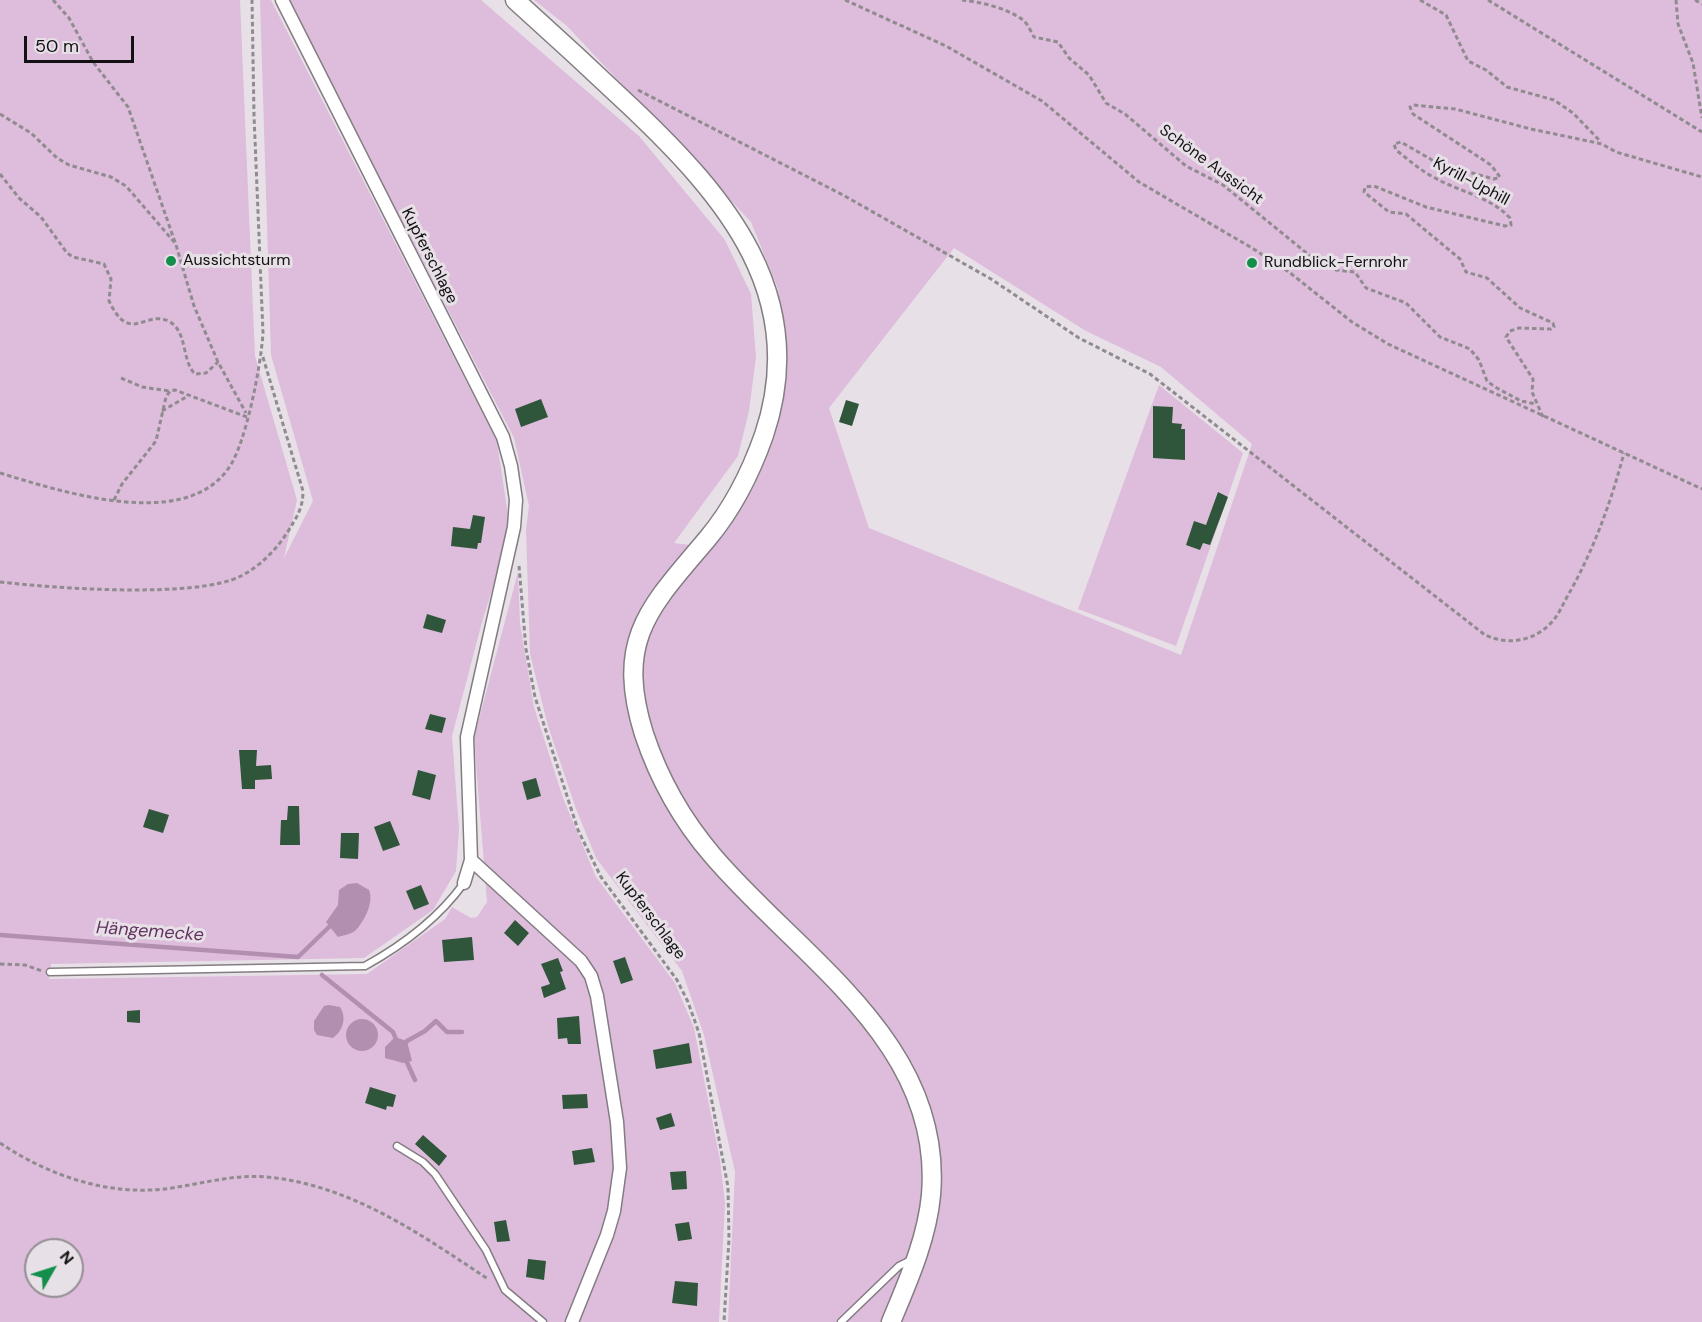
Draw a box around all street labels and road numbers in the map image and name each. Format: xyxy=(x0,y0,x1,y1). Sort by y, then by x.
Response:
street label: Schöne Aussicht xyxy=(1155,121,1267,209)
street label: Kyrill-Uphill xyxy=(1430,154,1512,210)
street label: Kupferschlage xyxy=(397,205,461,307)
street label: Kupferschlage xyxy=(611,868,689,964)

